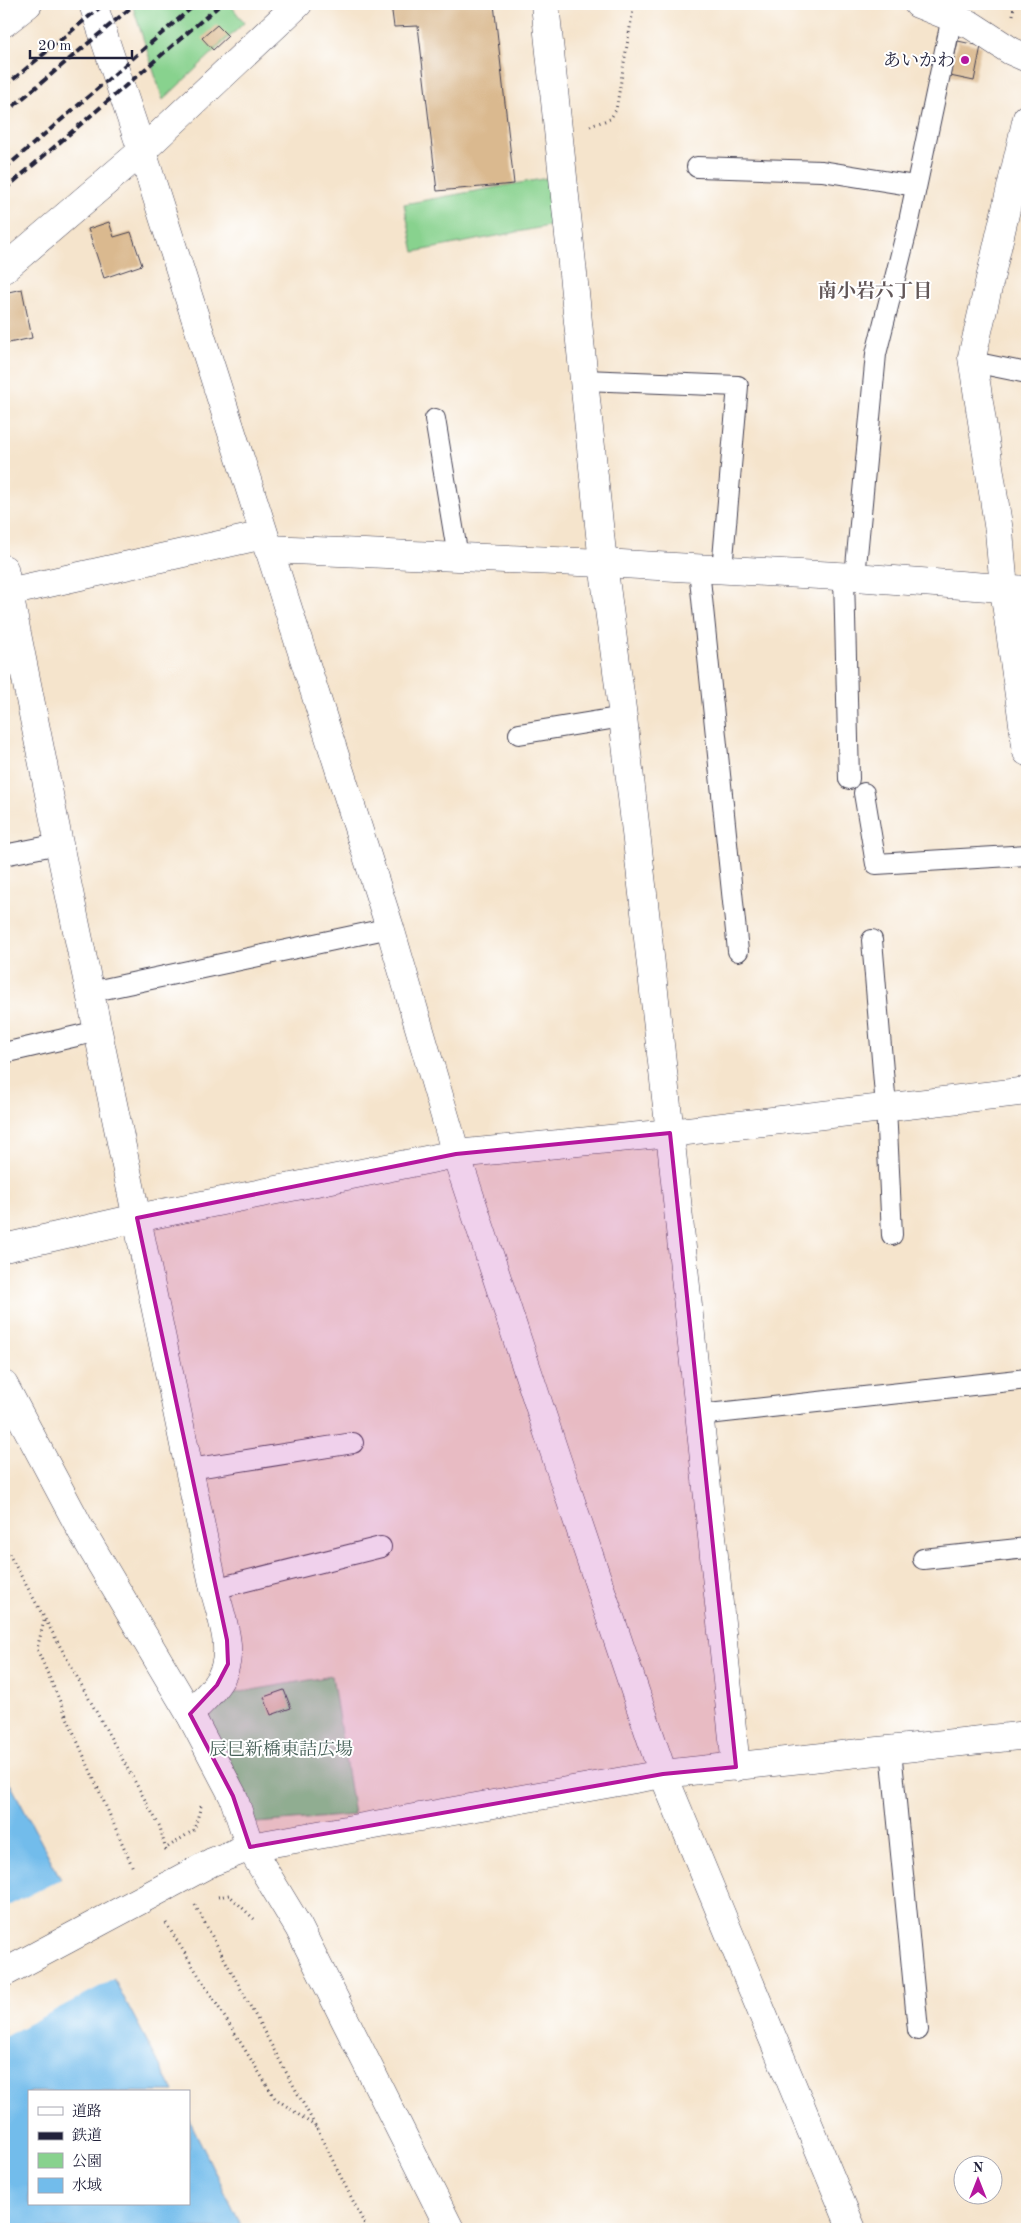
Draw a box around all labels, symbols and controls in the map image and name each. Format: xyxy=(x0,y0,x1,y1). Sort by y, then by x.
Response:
scale bar xyxy=(30,28,132,60)
text: 20 m xyxy=(38,39,72,54)
place label: あいかわ xyxy=(883,51,955,70)
marker: あいかわ xyxy=(959,54,971,66)
district label: 南小岩六丁目 xyxy=(818,280,932,302)
park label: 辰巳新橋東詰広場 xyxy=(209,1739,353,1759)
legend xyxy=(28,2090,190,2206)
text: 道路 xyxy=(72,2103,102,2120)
text: 鉄道 xyxy=(72,2127,102,2144)
text: 公園 xyxy=(72,2153,102,2170)
north arrow xyxy=(954,2156,1004,2206)
text: N xyxy=(973,2161,984,2175)
text: 水域 xyxy=(72,2177,102,2194)

